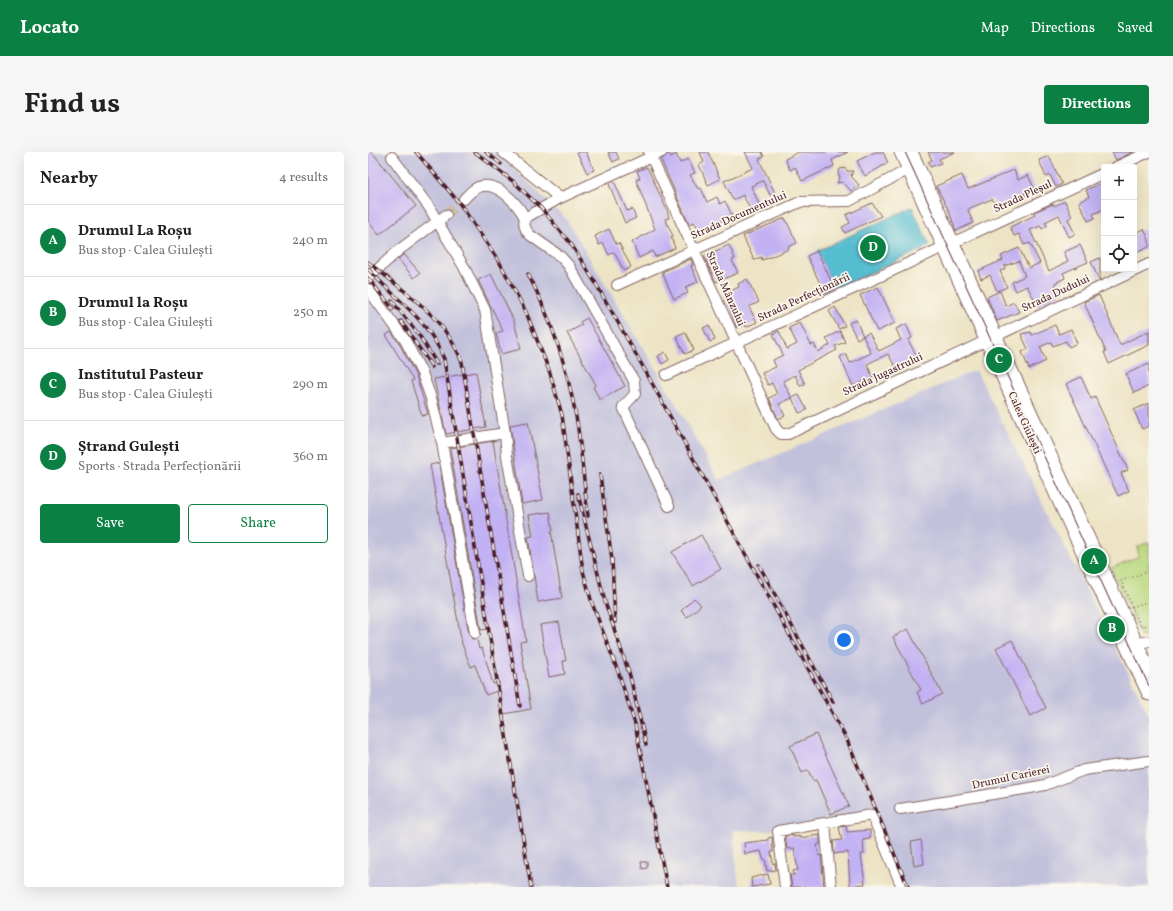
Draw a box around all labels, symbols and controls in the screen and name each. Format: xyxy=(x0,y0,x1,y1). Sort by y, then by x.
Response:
text: Locato xyxy=(20,15,79,41)
text: Map xyxy=(981,19,1009,38)
text: Directions xyxy=(1031,19,1095,38)
text: Saved xyxy=(1117,19,1153,38)
text: Find us xyxy=(24,85,120,124)
button: Directions xyxy=(1044,85,1149,124)
map controls xyxy=(1101,164,1137,272)
button: + xyxy=(1101,164,1137,200)
text: Nearby xyxy=(40,167,98,190)
text: 4 results xyxy=(279,169,328,187)
street label: Strada Pleșul xyxy=(991,177,1055,217)
street label: Strada Documentului xyxy=(689,188,789,244)
button: − xyxy=(1101,200,1137,236)
text: Drumul La Roșu xyxy=(78,221,192,242)
text: A xyxy=(48,232,58,250)
text: 240 m xyxy=(292,232,328,250)
pin: D xyxy=(860,233,886,263)
button: locate xyxy=(1101,236,1137,272)
text: Bus stop · Calea Giulești xyxy=(78,242,213,260)
street label: Strada Mânzului xyxy=(702,249,748,329)
street label: Strada Perfecționării xyxy=(755,270,853,326)
street label: Strada Dudului xyxy=(1020,272,1092,316)
text: Drumul la Roșu xyxy=(78,293,188,314)
text: B xyxy=(49,304,57,322)
text: 250 m xyxy=(293,304,328,322)
text: Bus stop · Calea Giulești xyxy=(78,314,213,332)
pin: C xyxy=(986,345,1012,375)
street label: Strada Jugastrului xyxy=(840,350,926,400)
text: Institutul Pasteur xyxy=(78,365,203,386)
text: C xyxy=(49,376,57,394)
text: 290 m xyxy=(292,376,328,394)
text: Bus stop · Calea Giulești xyxy=(78,386,213,404)
street label: Calea Giulești xyxy=(1004,389,1044,457)
text: Ștrand Gulești xyxy=(78,437,179,458)
text: D xyxy=(48,448,58,466)
text: 360 m xyxy=(293,448,328,466)
text: Sports · Strada Perfecționării xyxy=(78,458,241,476)
button: Save xyxy=(40,504,180,543)
button: Share xyxy=(188,504,328,543)
pin: A xyxy=(1081,546,1107,576)
pin: B xyxy=(1099,614,1125,644)
your location xyxy=(834,630,854,650)
street label: Drumul Carierei xyxy=(971,762,1051,794)

